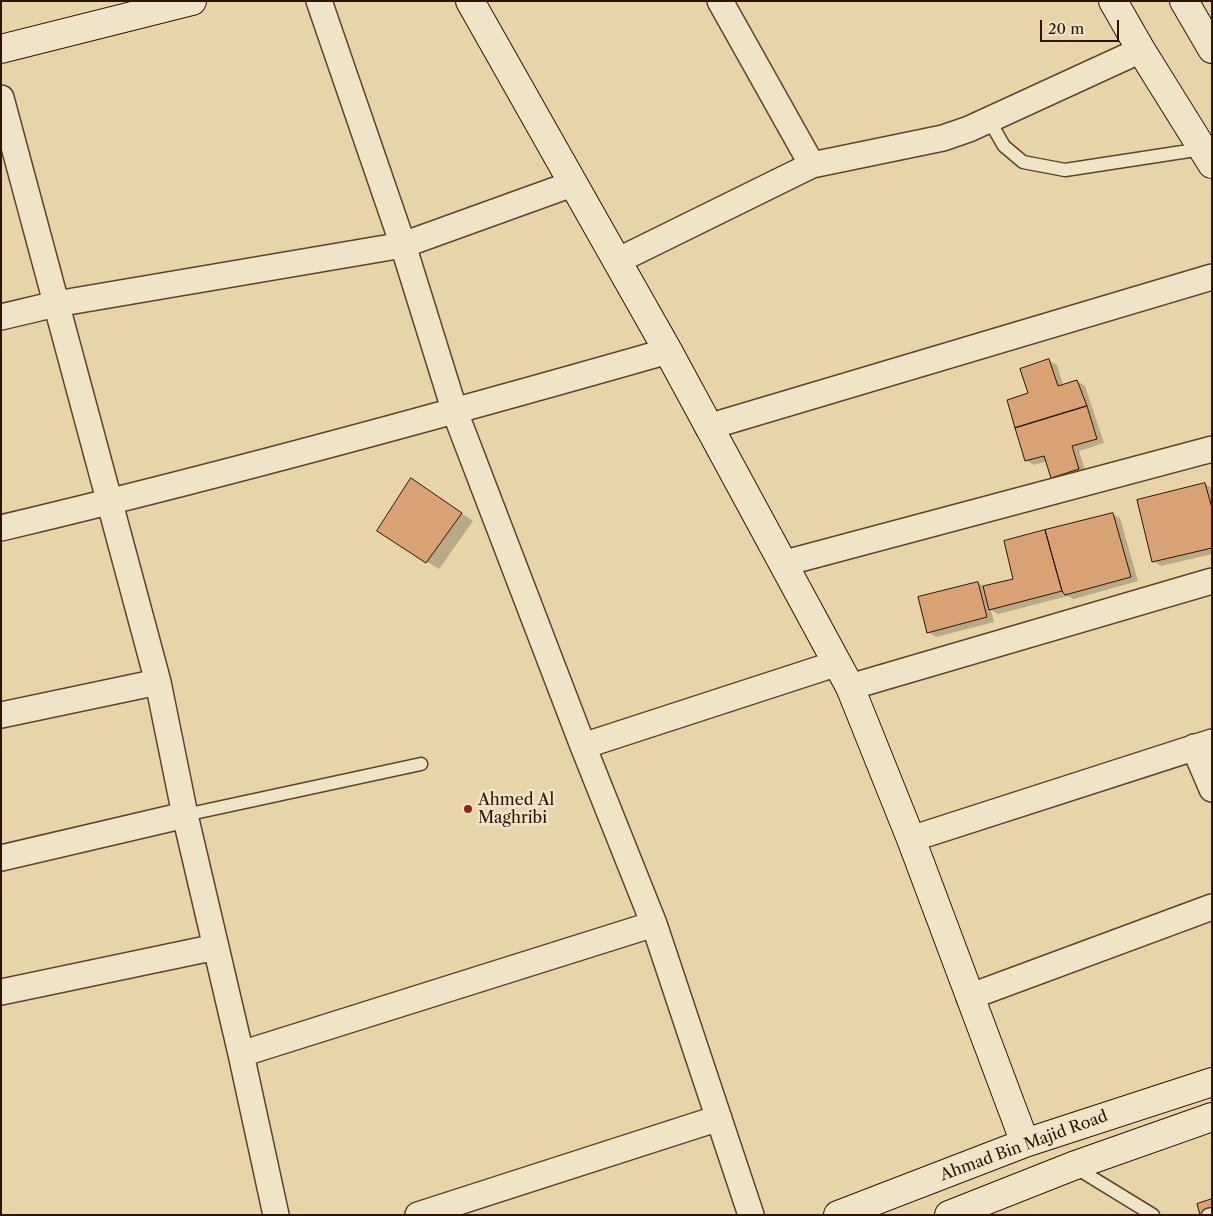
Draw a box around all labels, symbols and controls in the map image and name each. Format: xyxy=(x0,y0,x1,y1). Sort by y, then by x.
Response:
scale bar xyxy=(1043,10,1122,42)
text: 20 m xyxy=(1048,19,1084,38)
place label: Ahmed Al Maghribi xyxy=(478,790,554,828)
marker: Ahmed Al Maghribi xyxy=(462,803,474,815)
street label: Ahmad Bin Majid Road xyxy=(938,1107,1110,1185)

